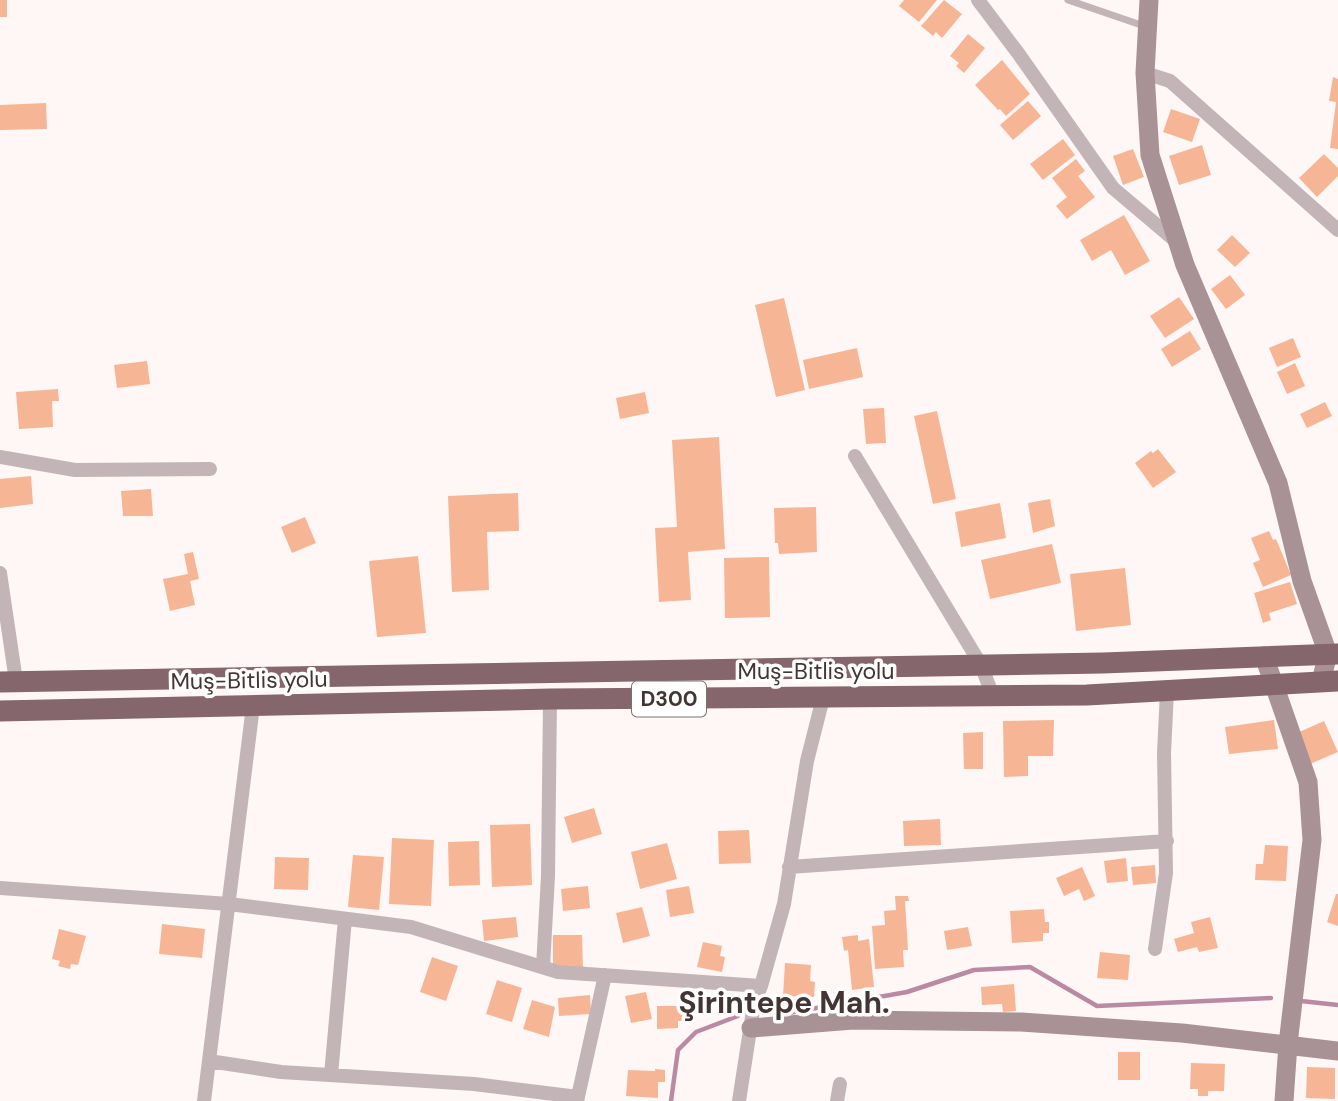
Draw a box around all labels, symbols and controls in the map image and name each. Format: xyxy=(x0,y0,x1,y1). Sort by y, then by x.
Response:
street label: Muş-Bitlis yolu xyxy=(738,656,894,686)
street label: Muş-Bitlis yolu xyxy=(170,664,328,696)
road number: D300 xyxy=(632,682,706,716)
district label: Şirintepe Mah. xyxy=(678,983,890,1022)

